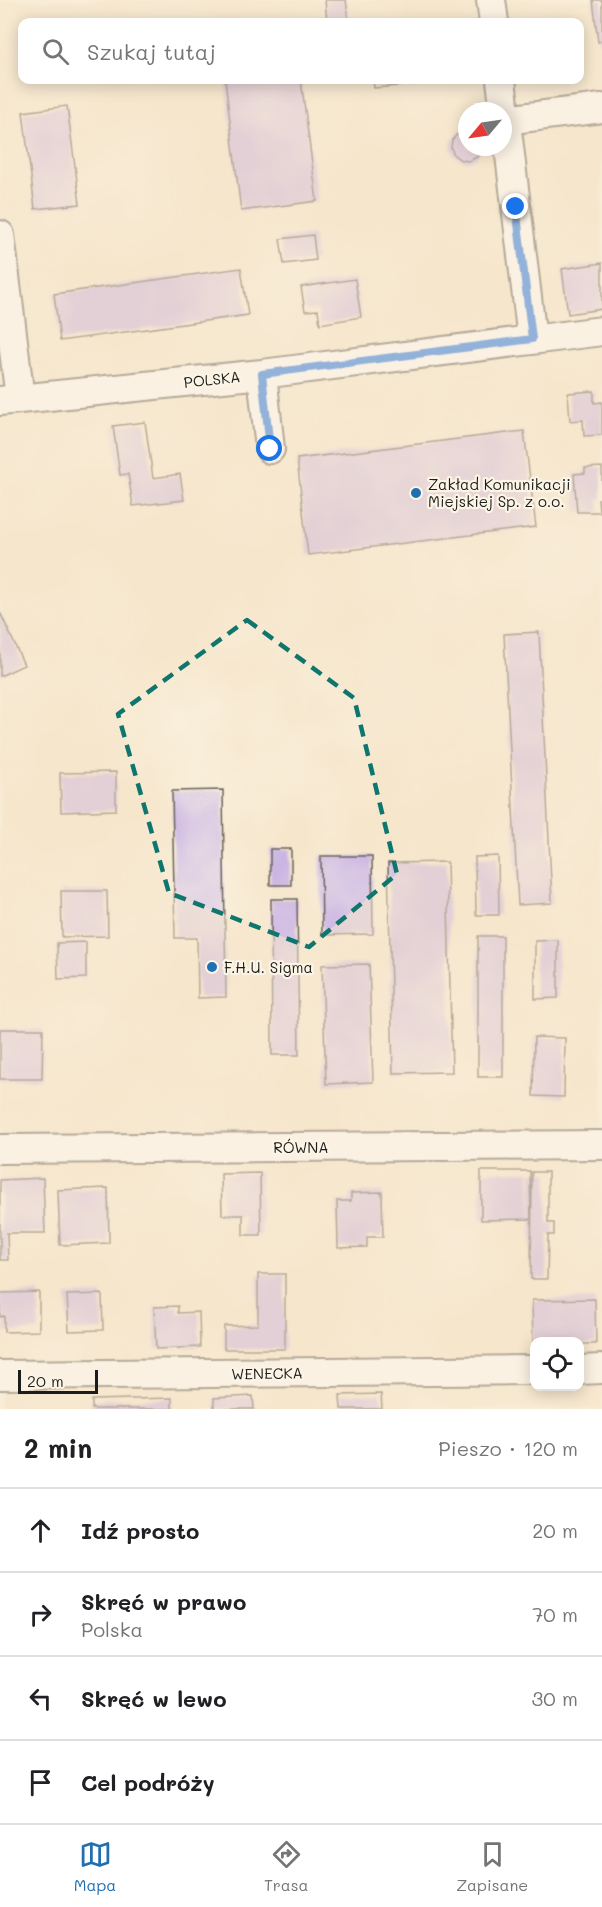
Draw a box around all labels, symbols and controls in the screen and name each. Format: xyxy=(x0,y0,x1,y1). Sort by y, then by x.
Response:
search box xyxy=(18,18,584,84)
icon: search xyxy=(39,35,72,68)
text: Szukaj tutaj xyxy=(87,37,216,66)
north arrow xyxy=(458,102,512,156)
route end xyxy=(502,193,528,219)
street label: POLSKA xyxy=(183,366,241,392)
route start xyxy=(256,435,282,461)
place label: Zakład Komunikacji Miejskiej Sp. z o.o. xyxy=(428,474,571,511)
marker: Zakład Komunikacji Miejskiej Sp. z o.o. xyxy=(409,486,423,500)
place label: F.H.U. Sigma xyxy=(224,957,313,977)
marker: F.H.U. Sigma xyxy=(205,960,219,974)
street label: RÓWNA xyxy=(273,1137,329,1157)
map controls xyxy=(530,1337,584,1391)
button: locate xyxy=(530,1337,584,1391)
street label: WENECKA xyxy=(231,1362,303,1384)
scale bar xyxy=(18,1367,98,1394)
text: 20 m xyxy=(27,1370,64,1391)
text: 2 min xyxy=(24,1431,92,1465)
text: Pieszo · 120 m xyxy=(438,1435,578,1461)
icon: ahead xyxy=(24,1514,57,1547)
text: Idź prosto xyxy=(81,1516,199,1545)
text: 20 m xyxy=(532,1517,578,1543)
text: Skręć w prawo xyxy=(81,1587,246,1616)
icon: right xyxy=(24,1598,57,1631)
text: 70 m xyxy=(532,1601,578,1627)
text: Polska xyxy=(81,1616,143,1642)
icon: left xyxy=(24,1682,57,1715)
text: Skręć w lewo xyxy=(81,1684,227,1713)
text: 30 m xyxy=(532,1685,578,1711)
icon: arrive xyxy=(24,1766,57,1799)
text: Cel podróży xyxy=(81,1768,215,1797)
tab: Mapa xyxy=(74,1838,116,1895)
tab: Trasa xyxy=(264,1838,309,1895)
tab: Zapisane xyxy=(456,1838,528,1895)

